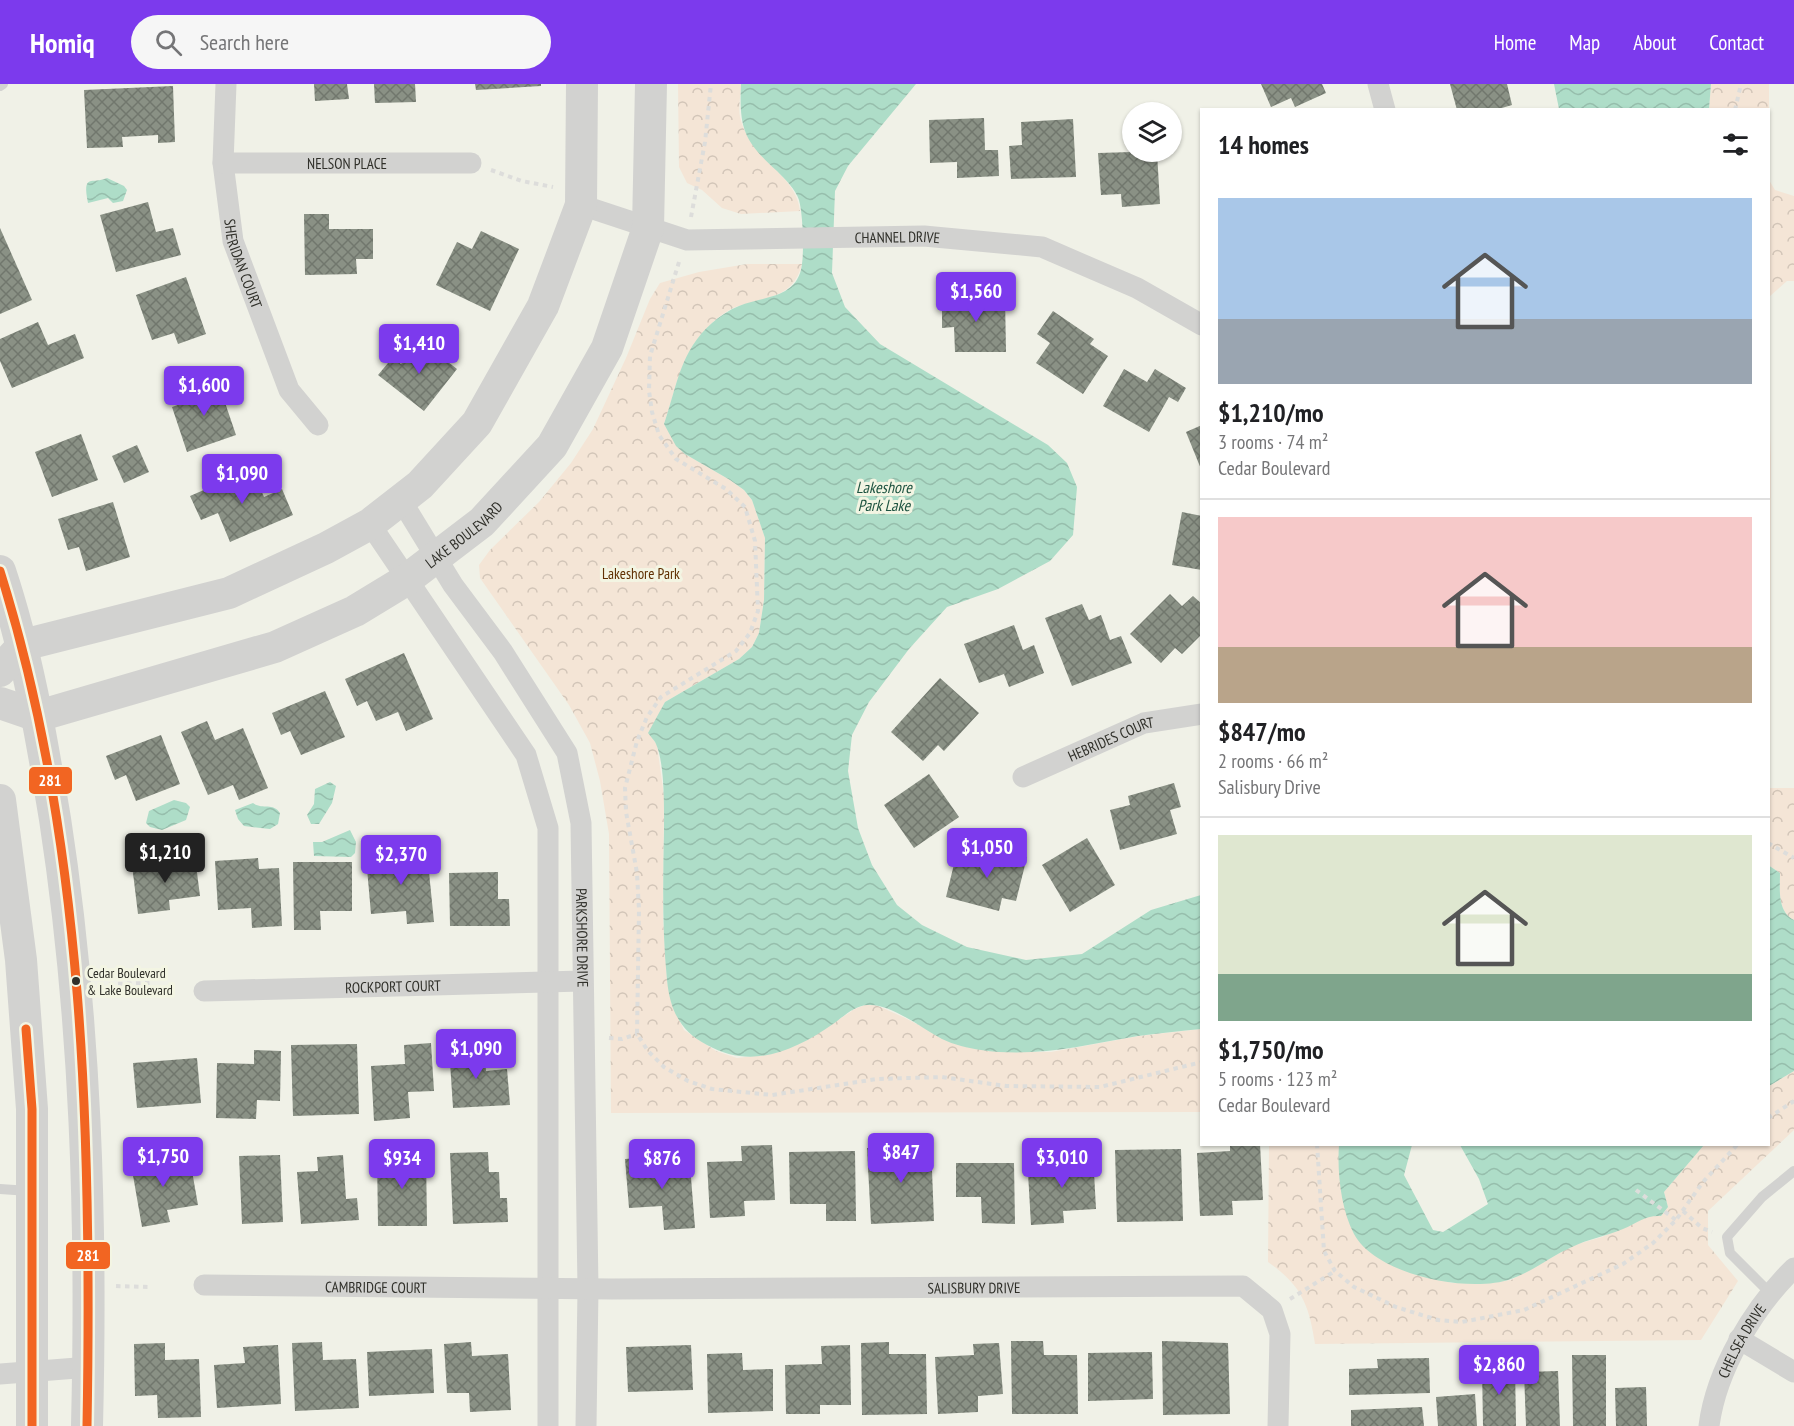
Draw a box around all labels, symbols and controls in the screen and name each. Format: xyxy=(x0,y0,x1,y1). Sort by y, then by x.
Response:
search box xyxy=(131,15,551,69)
text: Homiq xyxy=(30,24,95,61)
icon: search xyxy=(152,26,185,59)
text: Search here xyxy=(200,28,289,56)
text: Home xyxy=(1494,29,1536,56)
text: Map xyxy=(1569,29,1600,56)
text: About xyxy=(1633,29,1676,56)
text: Contact xyxy=(1709,29,1764,56)
map controls xyxy=(1122,102,1182,162)
button: layers xyxy=(1122,102,1182,162)
text: 14 homes xyxy=(1218,128,1309,161)
icon: filters xyxy=(1719,128,1752,161)
street label: NELSON PLACE xyxy=(307,154,387,173)
street label: SHERIDAN COURT xyxy=(221,218,267,311)
street label: CHANNEL DRIVE xyxy=(854,226,941,247)
icon: home xyxy=(1431,237,1539,345)
pin: $1,560 xyxy=(927,272,1025,323)
text: $1,560 xyxy=(950,278,1002,304)
pin: $1,410 xyxy=(370,324,468,375)
text: $1,410 xyxy=(393,330,445,356)
pin: $1,600 xyxy=(155,366,253,417)
text: $1,600 xyxy=(178,372,230,398)
text: $1,210/mo xyxy=(1218,396,1324,429)
text: 3 rooms · 74 m² xyxy=(1218,429,1328,455)
pin: $1,090 xyxy=(193,454,291,505)
text: Cedar Boulevard xyxy=(1218,455,1330,481)
text: $1,090 xyxy=(216,460,268,486)
water label: Lakeshore Park Lake xyxy=(856,477,913,515)
street label: LAKE BOULEVARD xyxy=(421,497,506,572)
icon: home xyxy=(1431,556,1539,664)
park label: Lakeshore Park xyxy=(602,564,680,583)
street label: HEBRIDES COURT xyxy=(1065,712,1155,765)
text: $847/mo xyxy=(1218,715,1306,748)
text: 2 rooms · 66 m² xyxy=(1218,748,1328,774)
line badge: 281 xyxy=(28,766,73,795)
text: 281 xyxy=(39,770,61,790)
text: Salisbury Drive xyxy=(1218,774,1321,800)
pin: $1,050 xyxy=(938,828,1036,879)
pin: $1,210 xyxy=(116,833,214,884)
text: $1,050 xyxy=(961,834,1013,860)
pin: $2,370 xyxy=(352,835,450,886)
text: $1,210 xyxy=(139,839,191,865)
text: $2,370 xyxy=(375,841,427,867)
icon: home xyxy=(1431,874,1539,982)
street label: PARKSHORE DRIVE xyxy=(572,888,593,988)
place label: Cedar Boulevard & Lake Boulevard xyxy=(87,964,173,999)
marker: Cedar Boulevard & Lake Boulevard xyxy=(70,975,82,987)
street label: ROCKPORT COURT xyxy=(345,975,441,997)
pin: $1,090 xyxy=(427,1029,525,1080)
text: $1,750/mo xyxy=(1218,1033,1324,1066)
text: $1,090 xyxy=(450,1035,502,1061)
text: 5 rooms · 123 m² xyxy=(1218,1066,1337,1092)
text: Cedar Boulevard xyxy=(1218,1092,1330,1118)
pin: $847 xyxy=(865,1133,937,1184)
pin: $1,750 xyxy=(114,1137,212,1188)
pin: $3,010 xyxy=(1013,1138,1111,1189)
pin: $934 xyxy=(366,1139,438,1190)
pin: $876 xyxy=(626,1139,698,1190)
text: $847 xyxy=(882,1139,920,1165)
text: $1,750 xyxy=(137,1143,189,1169)
text: $3,010 xyxy=(1036,1144,1088,1170)
text: $934 xyxy=(383,1145,421,1171)
text: $876 xyxy=(643,1145,681,1171)
line badge: 281 xyxy=(65,1241,111,1270)
text: 281 xyxy=(77,1245,99,1265)
street label: CAMBRIDGE COURT xyxy=(325,1277,427,1297)
street label: SALISBURY DRIVE xyxy=(928,1278,1020,1297)
street label: CHELSEA DRIVE xyxy=(1713,1300,1770,1381)
pin: $2,860 xyxy=(1450,1345,1548,1396)
text: $2,860 xyxy=(1473,1351,1525,1377)

